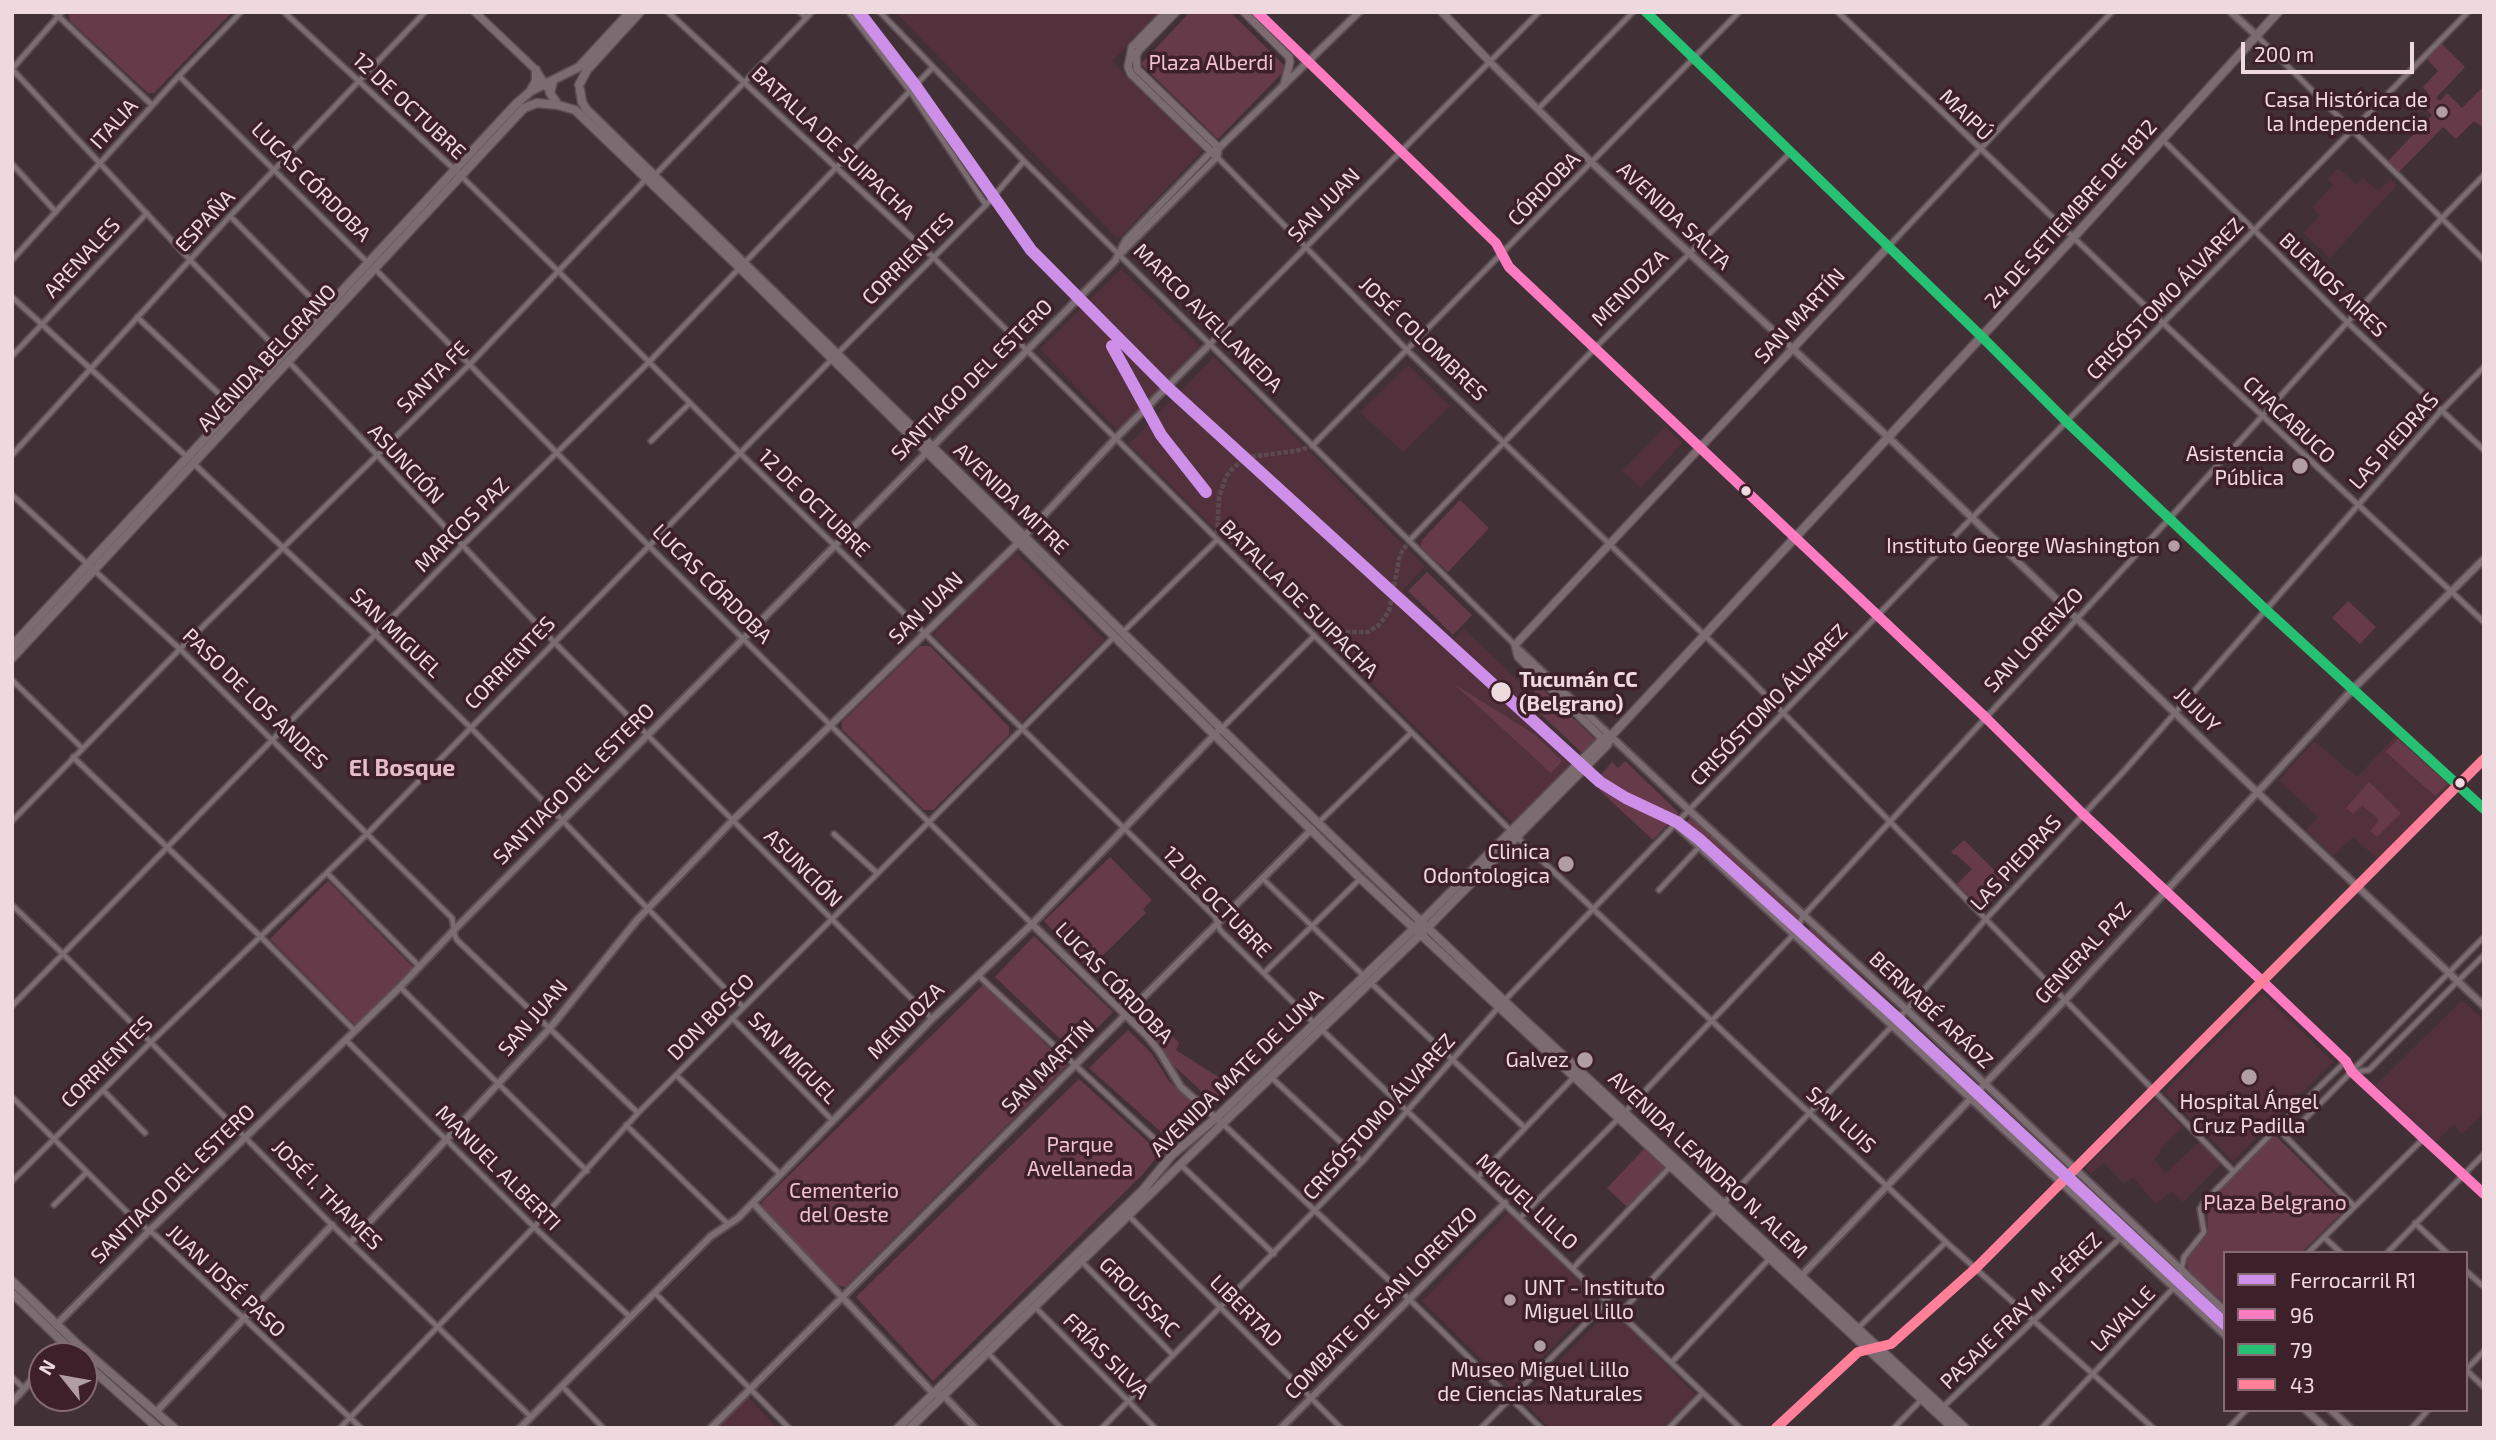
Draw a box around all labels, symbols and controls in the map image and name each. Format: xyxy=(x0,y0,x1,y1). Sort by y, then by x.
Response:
scale bar xyxy=(2244,28,2417,72)
text: 200 m xyxy=(2254,41,2314,66)
street label: 12 DE OCTUBRE xyxy=(347,47,471,165)
park label: Plaza Alberdi xyxy=(1148,50,1274,76)
street label: BATALLA DE SUIPACHA xyxy=(746,61,920,225)
street label: MAIPÚ xyxy=(1934,84,1998,146)
place label: Casa Histórica de la Independencia xyxy=(2264,87,2428,137)
street label: ITALIA xyxy=(85,94,143,154)
marker: Casa Histórica de la Independencia xyxy=(2434,104,2450,120)
street label: 24 DE SETIEMBRE DE 1812 xyxy=(1980,114,2162,314)
street label: LUCAS CÓRDOBA xyxy=(246,117,376,247)
street label: CÓRDOBA xyxy=(1503,147,1585,231)
street label: AVENIDA SALTA xyxy=(1612,157,1736,275)
street label: SAN JUAN xyxy=(1283,163,1365,247)
street label: ESPAÑA xyxy=(170,185,240,257)
street label: CORRIENTES xyxy=(857,208,959,310)
street label: ARENALES xyxy=(39,213,125,303)
street label: CRISÓSTOMO ÁLVAREZ xyxy=(2081,213,2249,385)
street label: BUENOS AIRES xyxy=(2274,228,2392,342)
street label: MARCO AVELLANEDA xyxy=(1128,238,1288,398)
street label: MENDOZA xyxy=(1587,245,1673,331)
street label: SAN MARTÍN xyxy=(1750,263,1850,369)
street label: JOSÉ COLOMBRES xyxy=(1354,272,1492,406)
street label: AVENIDA BELGRANO xyxy=(192,279,342,437)
street label: SANTIAGO DEL ESTERO xyxy=(886,294,1058,466)
street label: SANTA FE xyxy=(392,336,474,418)
street label: CHACABUCO xyxy=(2238,371,2340,469)
street label: LAS PIEDRAS xyxy=(2344,387,2444,495)
street label: ASUNCIÓN xyxy=(363,419,449,509)
street label: AVENIDA MITRE xyxy=(948,438,1074,560)
place label: Asistencia Pública xyxy=(2186,441,2284,491)
street label: 12 DE OCTUBRE xyxy=(753,444,875,562)
marker: Asistencia Pública xyxy=(2290,456,2310,476)
street label: MARCOS PAZ xyxy=(410,473,514,577)
unlabelled marker xyxy=(1739,484,1753,498)
street label: BATALLA DE SUIPACHA xyxy=(1215,515,1383,683)
street label: LUCAS CÓRDOBA xyxy=(647,519,777,649)
place label: Instituto George Washington xyxy=(1886,533,2160,559)
marker: Instituto George Washington xyxy=(2166,538,2182,554)
street label: SAN JUAN xyxy=(884,567,968,649)
street label: SAN LORENZO xyxy=(1979,582,2089,698)
street label: SAN MIGUEL xyxy=(345,583,447,683)
street label: CORRIENTES xyxy=(459,611,561,715)
street label: CRISÓSTOMO ÁLVAREZ xyxy=(1685,619,1853,791)
street label: PASO DE LOS ANDES xyxy=(177,623,333,775)
place label: Tucumán CC (Belgrano) xyxy=(1519,667,1638,717)
marker: Tucumán CC (Belgrano) xyxy=(1489,680,1513,704)
street label: JUJUY xyxy=(2169,682,2225,738)
street label: SANTIAGO DEL ESTERO xyxy=(488,698,660,870)
district label: El Bosque xyxy=(349,754,455,782)
unlabelled marker xyxy=(2453,776,2467,790)
street label: LAS PIEDRAS xyxy=(1965,810,2067,916)
street label: ASUNCIÓN xyxy=(759,824,847,912)
place label: Clinica Odontologica xyxy=(1423,839,1550,889)
street label: 12 DE OCTUBRE xyxy=(1158,841,1276,963)
marker: Clinica Odontologica xyxy=(1556,854,1576,874)
street label: GENERAL PAZ xyxy=(2030,897,2136,1009)
street label: LUCAS CÓRDOBA xyxy=(1050,917,1178,1049)
street label: BERNABÉ ARÁOZ xyxy=(1864,946,1998,1074)
street label: DON BOSCO xyxy=(662,968,760,1066)
street label: SAN JUAN xyxy=(493,975,573,1061)
street label: MENDOZA xyxy=(863,978,949,1064)
street label: AVENIDA MATE DE LUNA xyxy=(1145,984,1329,1162)
street label: SAN MIGUEL xyxy=(743,1007,843,1109)
street label: CORRIENTES xyxy=(56,1011,158,1113)
street label: SAN MARTÍN xyxy=(996,1015,1100,1119)
street label: CRISÓSTOMO ÁLVAREZ xyxy=(1298,1029,1460,1205)
place label: Galvez xyxy=(1506,1047,1569,1073)
marker: Galvez xyxy=(1575,1050,1595,1070)
street label: AVENIDA LEANDRO N. ALEM xyxy=(1603,1066,1813,1264)
marker: Hospital Ángel Cruz Padilla xyxy=(2239,1067,2259,1087)
street label: SAN LUIS xyxy=(1801,1081,1881,1159)
place label: Hospital Ángel Cruz Padilla xyxy=(2180,1089,2318,1139)
street label: SANTIAGO DEL ESTERO xyxy=(86,1099,260,1269)
street label: MANUEL ALBERTI xyxy=(430,1100,566,1236)
park label: Parque Avellaneda xyxy=(1027,1132,1133,1182)
street label: JOSÉ I. THAMES xyxy=(267,1135,387,1255)
street label: MIGUEL LILLO xyxy=(1471,1148,1583,1256)
park label: Cementerio del Oeste xyxy=(789,1178,899,1228)
park label: Plaza Belgrano xyxy=(2203,1190,2347,1216)
street label: COMBATE DE SAN LORENZO xyxy=(1279,1201,1483,1405)
street label: JUAN JOSÉ PASO xyxy=(161,1219,291,1343)
street label: PASAJE FRAY M. PÉREZ xyxy=(1935,1227,2107,1395)
legend xyxy=(2223,1251,2468,1412)
street label: GROUSSAC xyxy=(1094,1252,1184,1342)
text: Ferrocarril R1 xyxy=(2290,1267,2416,1292)
street label: LIBERTAD xyxy=(1205,1270,1287,1352)
place label: UNT - Instituto Miguel Lillo xyxy=(1524,1275,1665,1325)
street label: LAVALLE xyxy=(2086,1281,2160,1357)
marker: UNT - Instituto Miguel Lillo xyxy=(1502,1292,1518,1308)
text: 96 xyxy=(2290,1302,2314,1327)
street label: FRÍAS SILVA xyxy=(1058,1308,1154,1404)
text: 79 xyxy=(2290,1337,2313,1362)
marker: Museo Miguel Lillo de Ciencias Naturales xyxy=(1532,1338,1548,1354)
north arrow xyxy=(28,1342,98,1412)
text: N xyxy=(33,1355,60,1379)
place label: Museo Miguel Lillo de Ciencias Naturales xyxy=(1437,1357,1643,1407)
text: 43 xyxy=(2290,1372,2315,1397)

